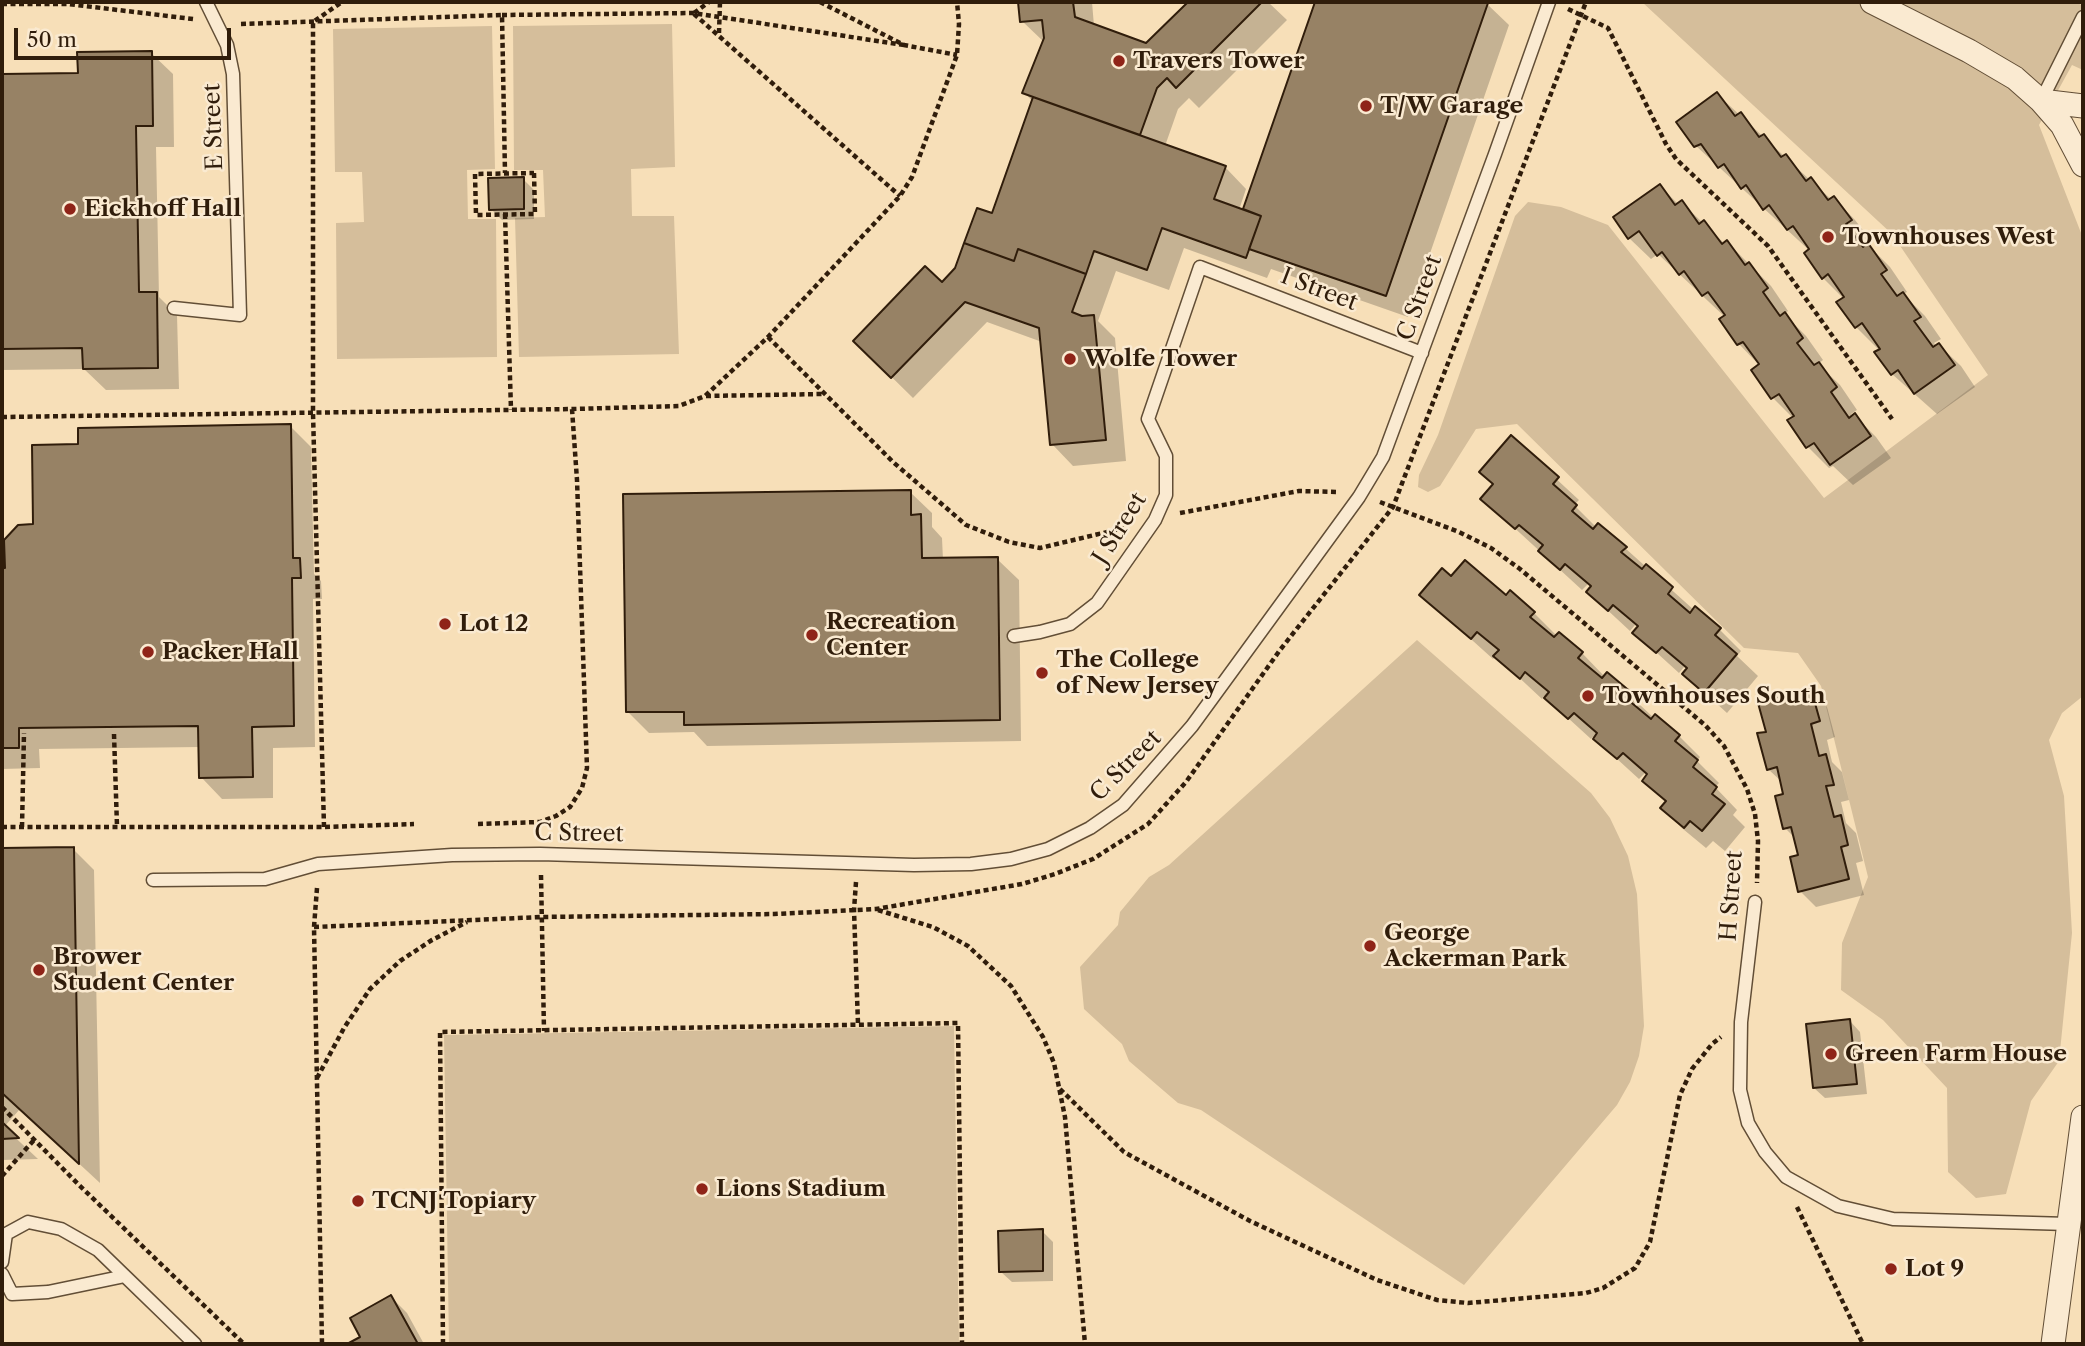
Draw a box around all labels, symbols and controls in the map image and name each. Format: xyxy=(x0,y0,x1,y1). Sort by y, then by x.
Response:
scale bar xyxy=(18,14,234,58)
text: 50 m xyxy=(27,27,77,52)
place label: Travers Tower xyxy=(1133,47,1304,75)
marker: Travers Tower xyxy=(1111,53,1127,69)
street label: E Street xyxy=(199,83,229,171)
place label: T/W Garage xyxy=(1380,92,1523,120)
marker: T/W Garage xyxy=(1358,98,1374,114)
place label: Eickhoff Hall xyxy=(84,195,241,223)
marker: Eickhoff Hall xyxy=(62,201,78,217)
place label: Townhouses West xyxy=(1842,223,2055,251)
marker: Townhouses West xyxy=(1820,229,1836,245)
street label: C Street xyxy=(1392,251,1448,345)
street label: I Street xyxy=(1277,263,1361,317)
place label: Wolfe Tower xyxy=(1084,345,1237,373)
marker: Wolfe Tower xyxy=(1062,351,1078,367)
street label: J Street xyxy=(1087,488,1153,570)
place label: Recreation Center xyxy=(826,608,956,662)
place label: Lot 12 xyxy=(459,610,528,638)
marker: Lot 12 xyxy=(437,616,453,632)
marker: Recreation Center xyxy=(804,627,820,643)
place label: Packer Hall xyxy=(162,638,299,666)
marker: Packer Hall xyxy=(140,644,156,660)
place label: The College of New Jersey xyxy=(1056,646,1218,700)
marker: The College of New Jersey xyxy=(1034,665,1050,681)
place label: Townhouses South xyxy=(1602,682,1825,710)
marker: Townhouses South xyxy=(1580,688,1596,704)
street label: C Street xyxy=(1085,725,1167,807)
street label: C Street xyxy=(534,819,624,849)
street label: H Street xyxy=(1715,850,1749,942)
place label: George Ackerman Park xyxy=(1384,919,1566,973)
marker: George Ackerman Park xyxy=(1362,938,1378,954)
place label: Brower Student Center xyxy=(53,943,234,997)
marker: Brower Student Center xyxy=(31,962,47,978)
place label: Green Farm House xyxy=(1845,1040,2067,1068)
marker: Green Farm House xyxy=(1823,1046,1839,1062)
place label: Lions Stadium xyxy=(716,1175,886,1203)
marker: Lions Stadium xyxy=(694,1181,710,1197)
place label: TCNJ Topiary xyxy=(372,1187,536,1215)
marker: TCNJ Topiary xyxy=(350,1193,366,1209)
place label: Lot 9 xyxy=(1905,1255,1964,1283)
marker: Lot 9 xyxy=(1883,1261,1899,1277)

